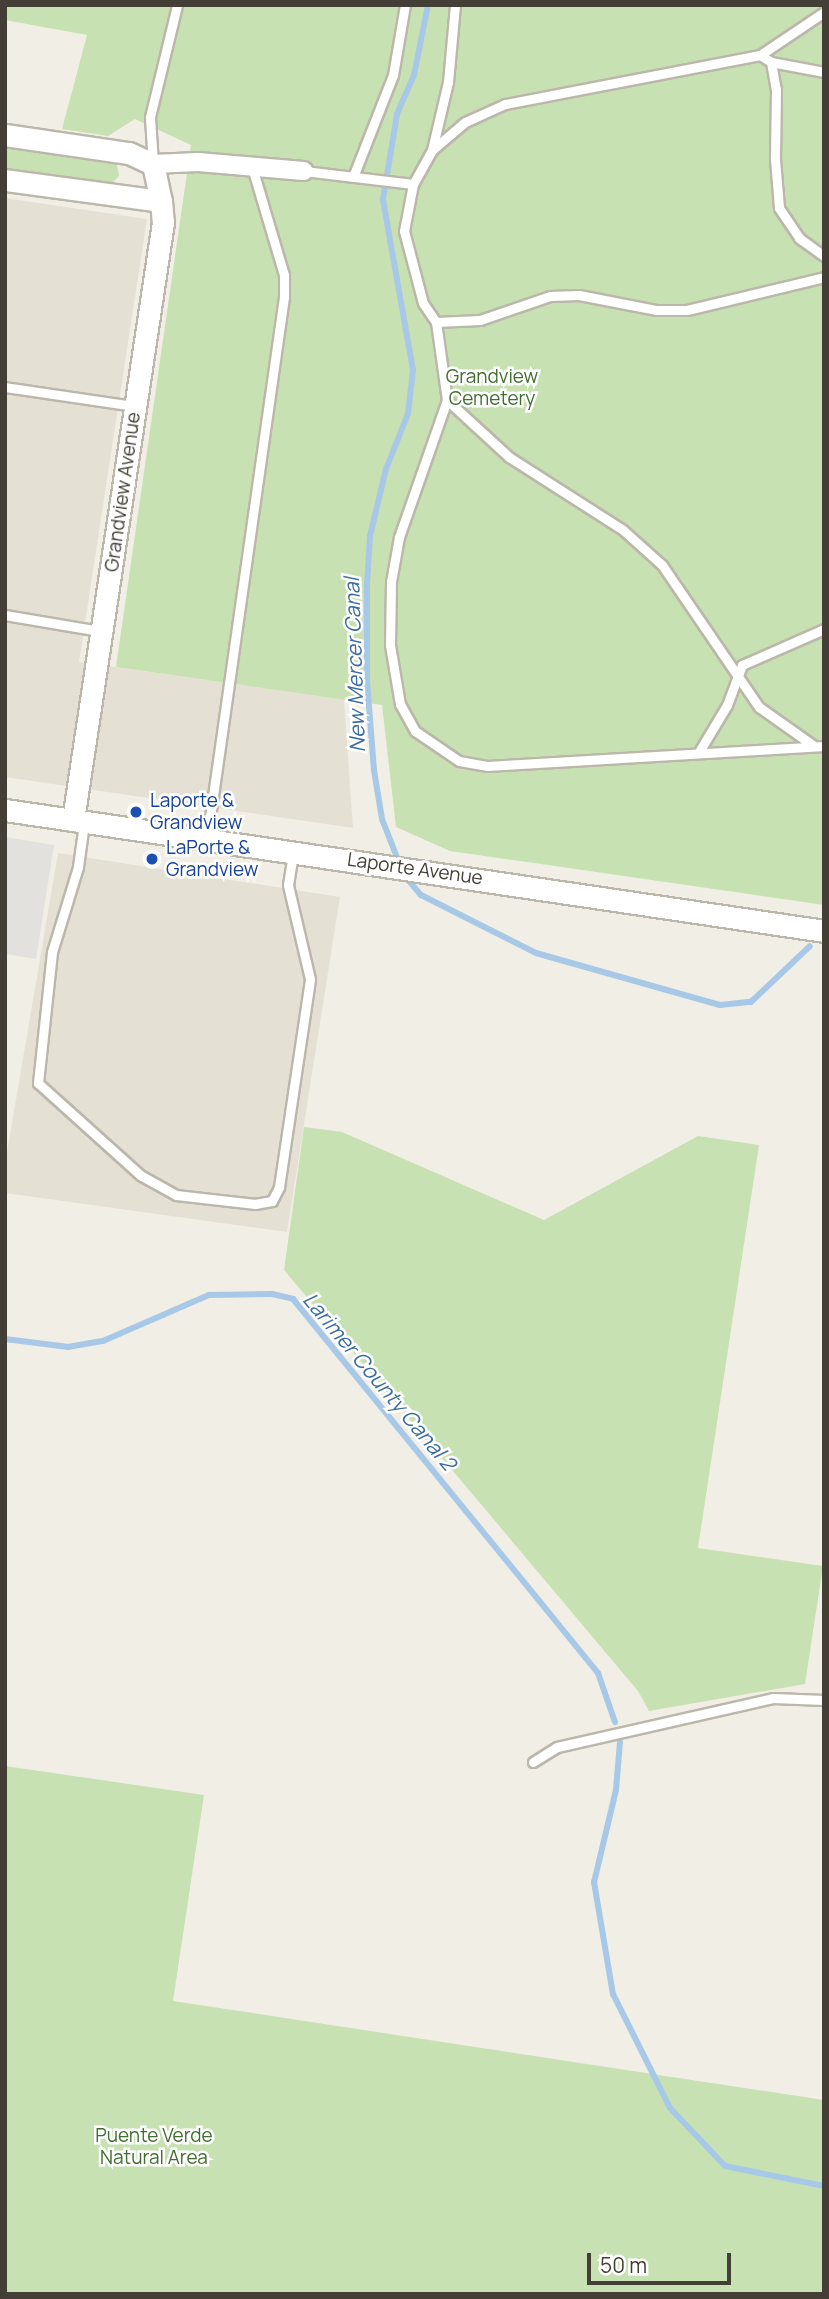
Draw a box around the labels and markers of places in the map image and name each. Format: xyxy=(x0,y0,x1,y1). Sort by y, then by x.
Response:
place label: Laporte & Grandview xyxy=(150,790,242,834)
marker: Laporte & Grandview xyxy=(128,804,144,820)
place label: LaPorte & Grandview xyxy=(166,837,258,881)
marker: LaPorte & Grandview xyxy=(144,851,160,867)

